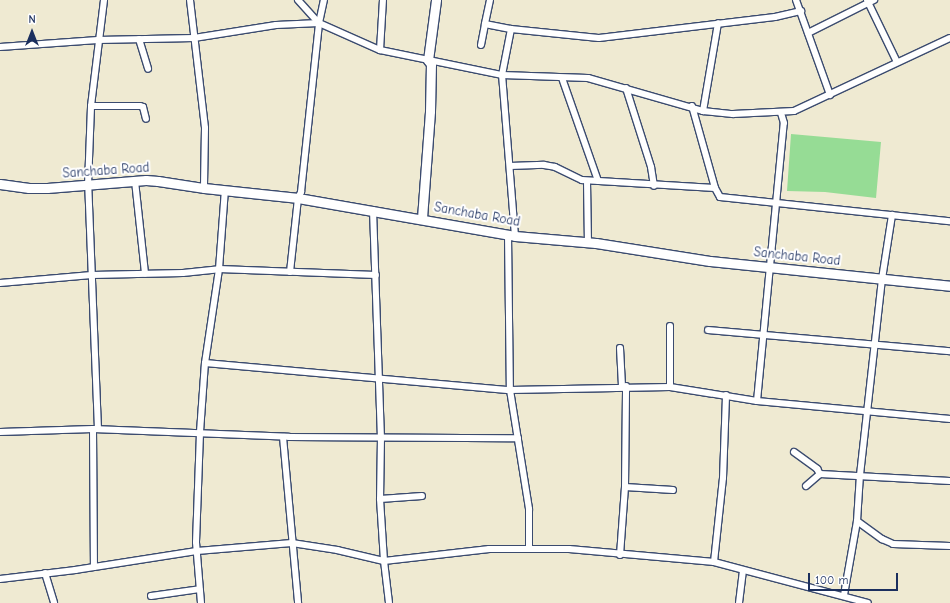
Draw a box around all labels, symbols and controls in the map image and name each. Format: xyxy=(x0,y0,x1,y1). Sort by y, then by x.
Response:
north arrow xyxy=(12,12,52,52)
text: N xyxy=(28,13,36,26)
street label: Sanchaba Road xyxy=(62,160,150,182)
street label: Sanchaba Road xyxy=(433,200,521,230)
street label: Sanchaba Road xyxy=(753,245,841,269)
scale bar xyxy=(810,565,900,591)
text: 100 m xyxy=(815,573,848,587)

